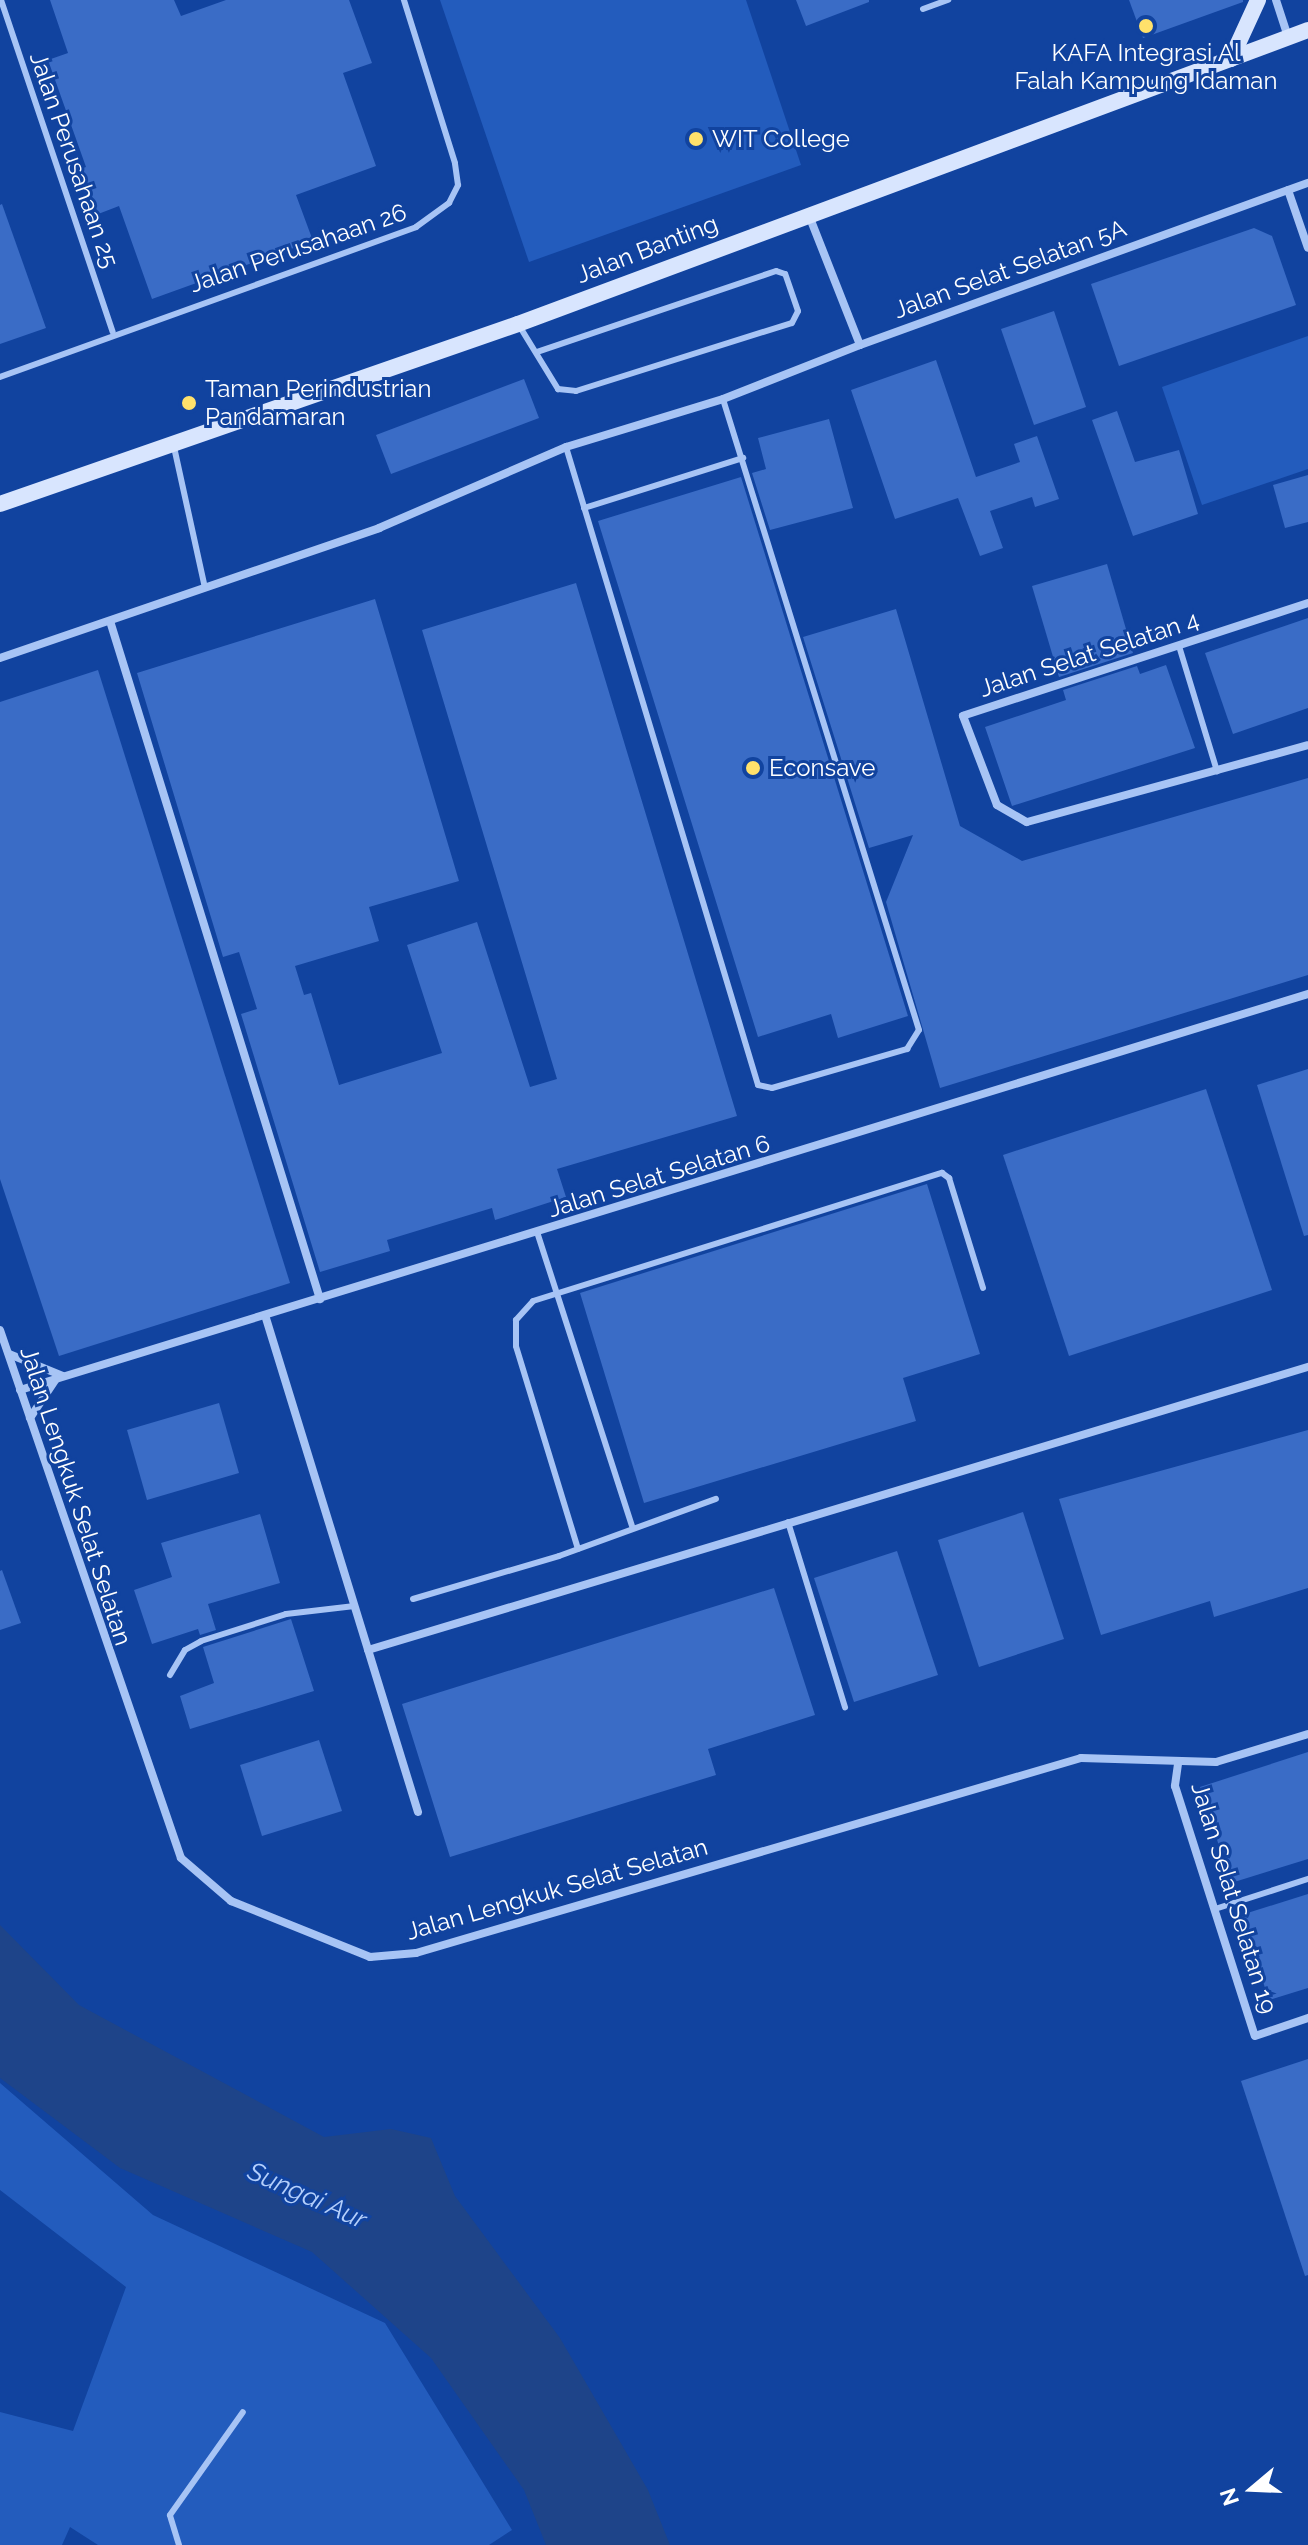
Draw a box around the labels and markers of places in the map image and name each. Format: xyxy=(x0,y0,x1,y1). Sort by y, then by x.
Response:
marker: KAFA Integrasi Al Falah Kampung Idaman xyxy=(1137,17,1155,35)
place label: KAFA Integrasi Al Falah Kampung Idaman xyxy=(1015,39,1277,95)
place label: WIT College xyxy=(712,125,851,153)
marker: WIT College xyxy=(687,130,705,148)
place label: Taman Perindustrian Pandamaran xyxy=(205,375,431,431)
marker: Taman Perindustrian Pandamaran xyxy=(180,394,198,412)
place label: Econsave xyxy=(769,754,875,782)
marker: Econsave xyxy=(744,759,762,777)

